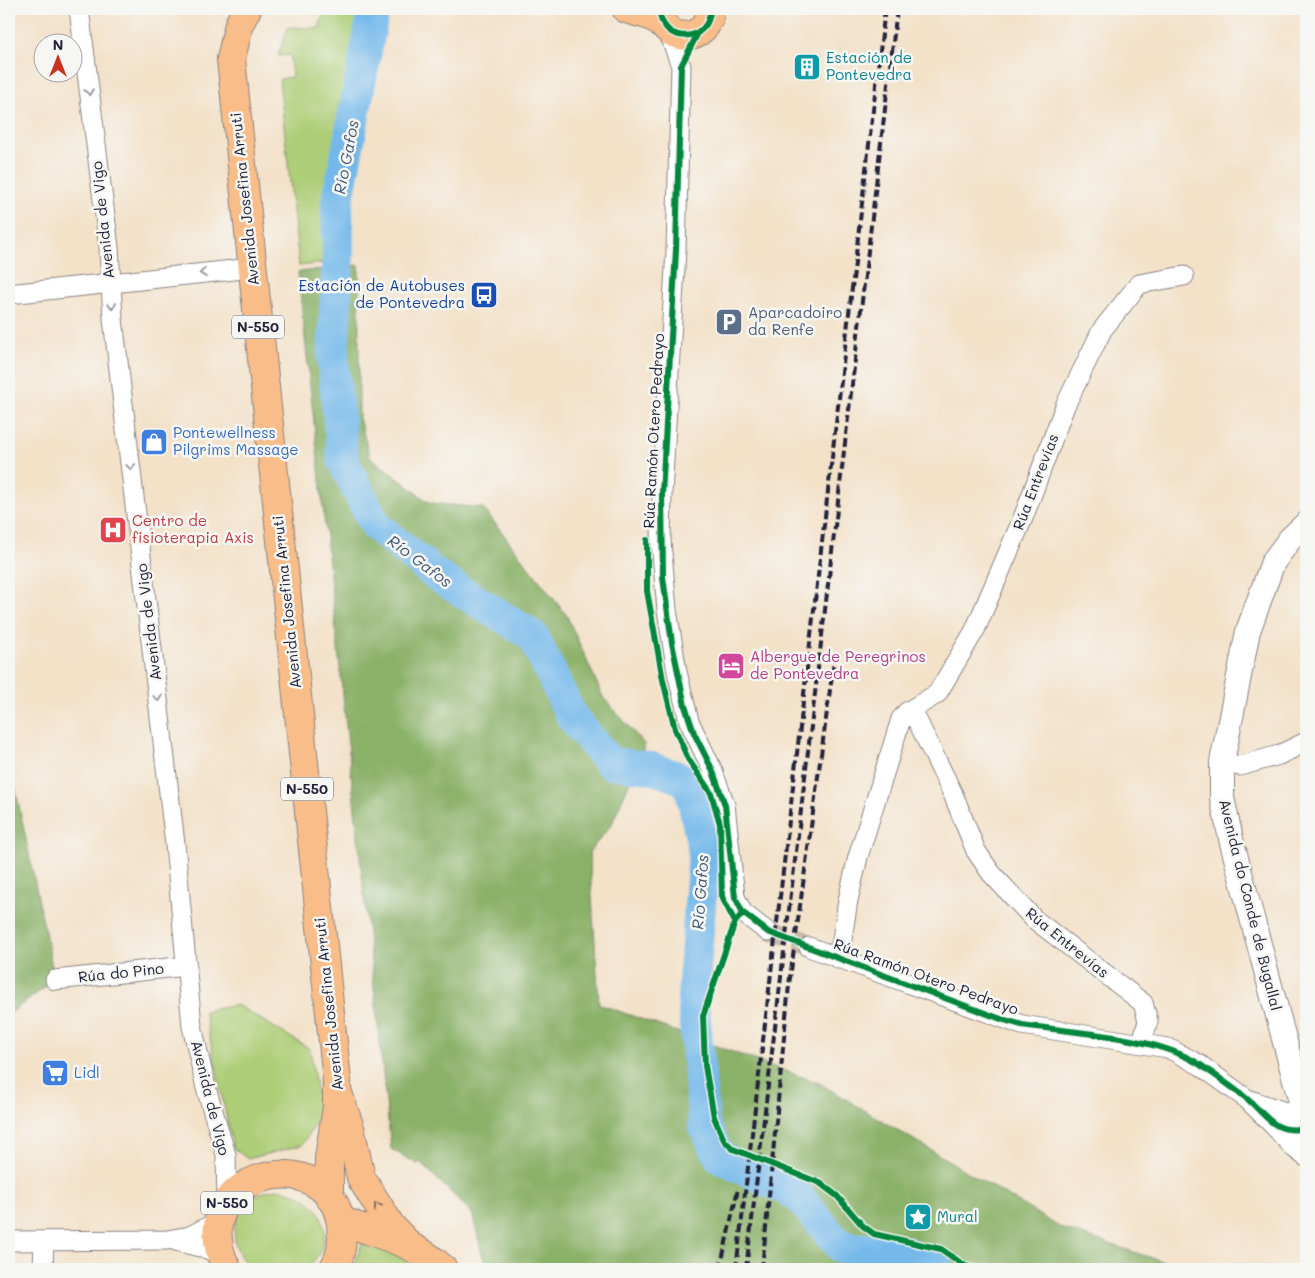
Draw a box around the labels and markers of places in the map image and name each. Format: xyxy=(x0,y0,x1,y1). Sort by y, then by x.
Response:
place label: Estación de Pontevedra xyxy=(826,47,912,84)
building icon: Estación de Pontevedra xyxy=(792,52,822,82)
place label: Estación de Autobuses de Pontevedra xyxy=(298,275,465,312)
bus stop icon: Estación de Autobuses de Pontevedra xyxy=(469,280,499,310)
place label: Aparcadoiro da Renfe xyxy=(748,302,842,339)
parking icon: Aparcadoiro da Renfe xyxy=(714,307,744,337)
place label: Pontewellness Pilgrims Massage xyxy=(173,422,299,459)
shop icon: Pontewellness Pilgrims Massage xyxy=(139,427,169,457)
place label: Centro de fisioterapia Axis xyxy=(132,510,254,547)
hospital icon: Centro de fisioterapia Axis xyxy=(98,515,128,545)
place label: Albergue de Peregrinos de Pontevedra xyxy=(750,646,926,683)
hotel icon: Albergue de Peregrinos de Pontevedra xyxy=(716,651,746,681)
supermarket icon: Lidl xyxy=(40,1058,70,1088)
place label: Lidl xyxy=(74,1062,100,1082)
place icon: Mural xyxy=(903,1202,933,1232)
place label: Mural xyxy=(937,1206,978,1226)

